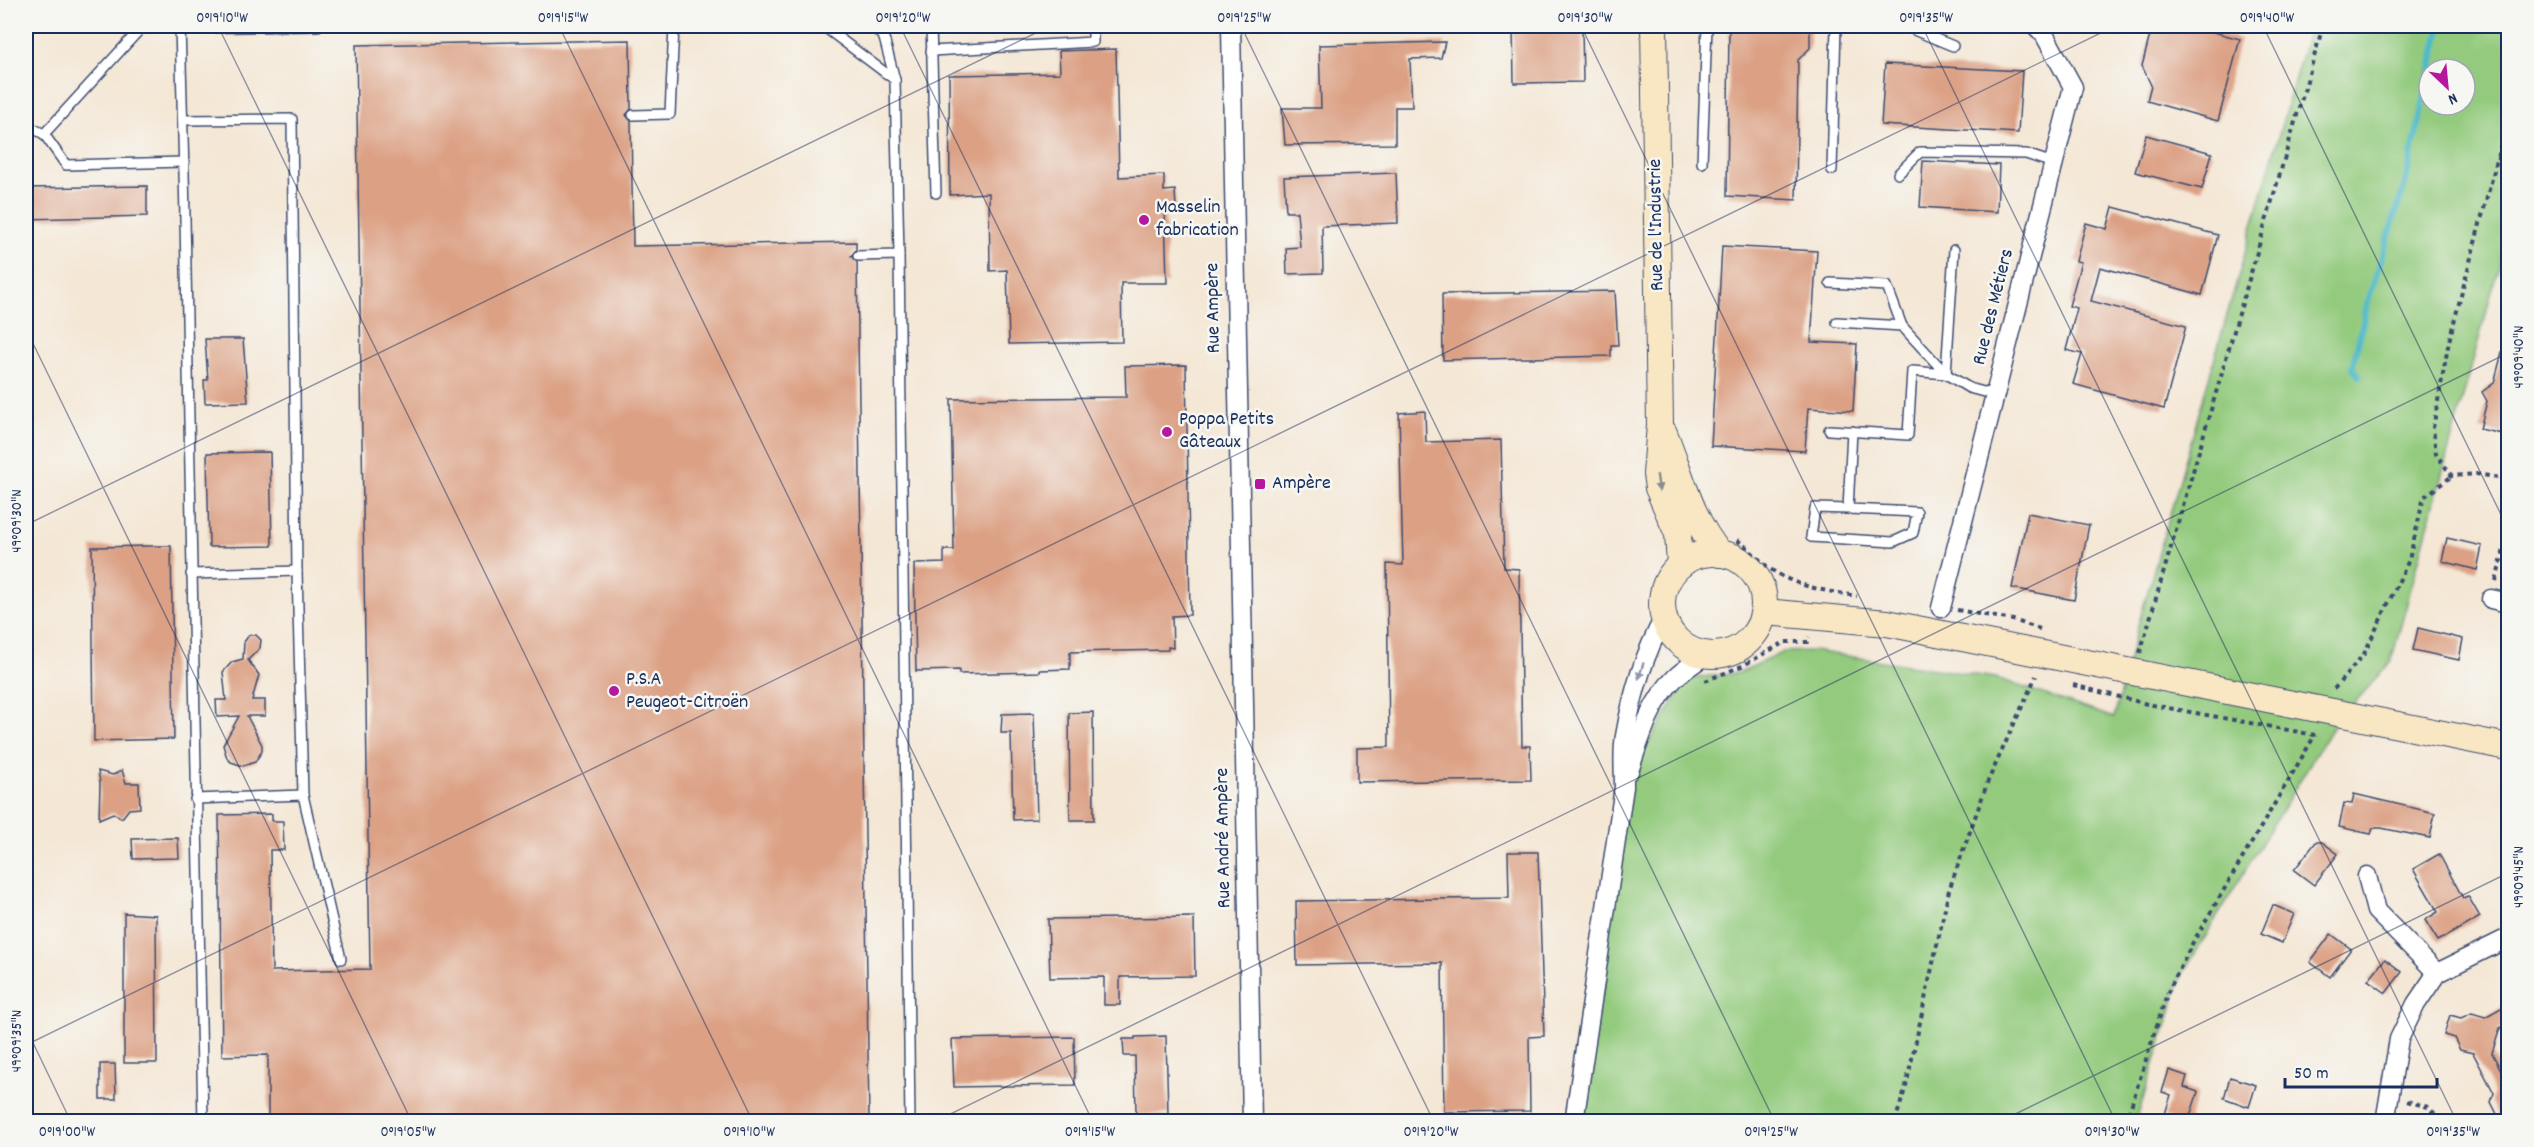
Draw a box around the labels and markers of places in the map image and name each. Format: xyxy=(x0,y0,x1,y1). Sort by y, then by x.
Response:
place label: Masselin fabrication xyxy=(1156,194,1239,245)
marker: Masselin fabrication xyxy=(1137,213,1151,227)
place label: Poppa Petits Gâteaux xyxy=(1179,406,1274,457)
marker: Poppa Petits Gâteaux xyxy=(1160,425,1174,439)
place label: Ampère xyxy=(1272,470,1331,498)
marker: Ampère xyxy=(1253,477,1267,491)
place label: P.S.A Peugeot-Citroën xyxy=(626,666,748,717)
marker: P.S.A Peugeot-Citroën xyxy=(607,684,621,698)

